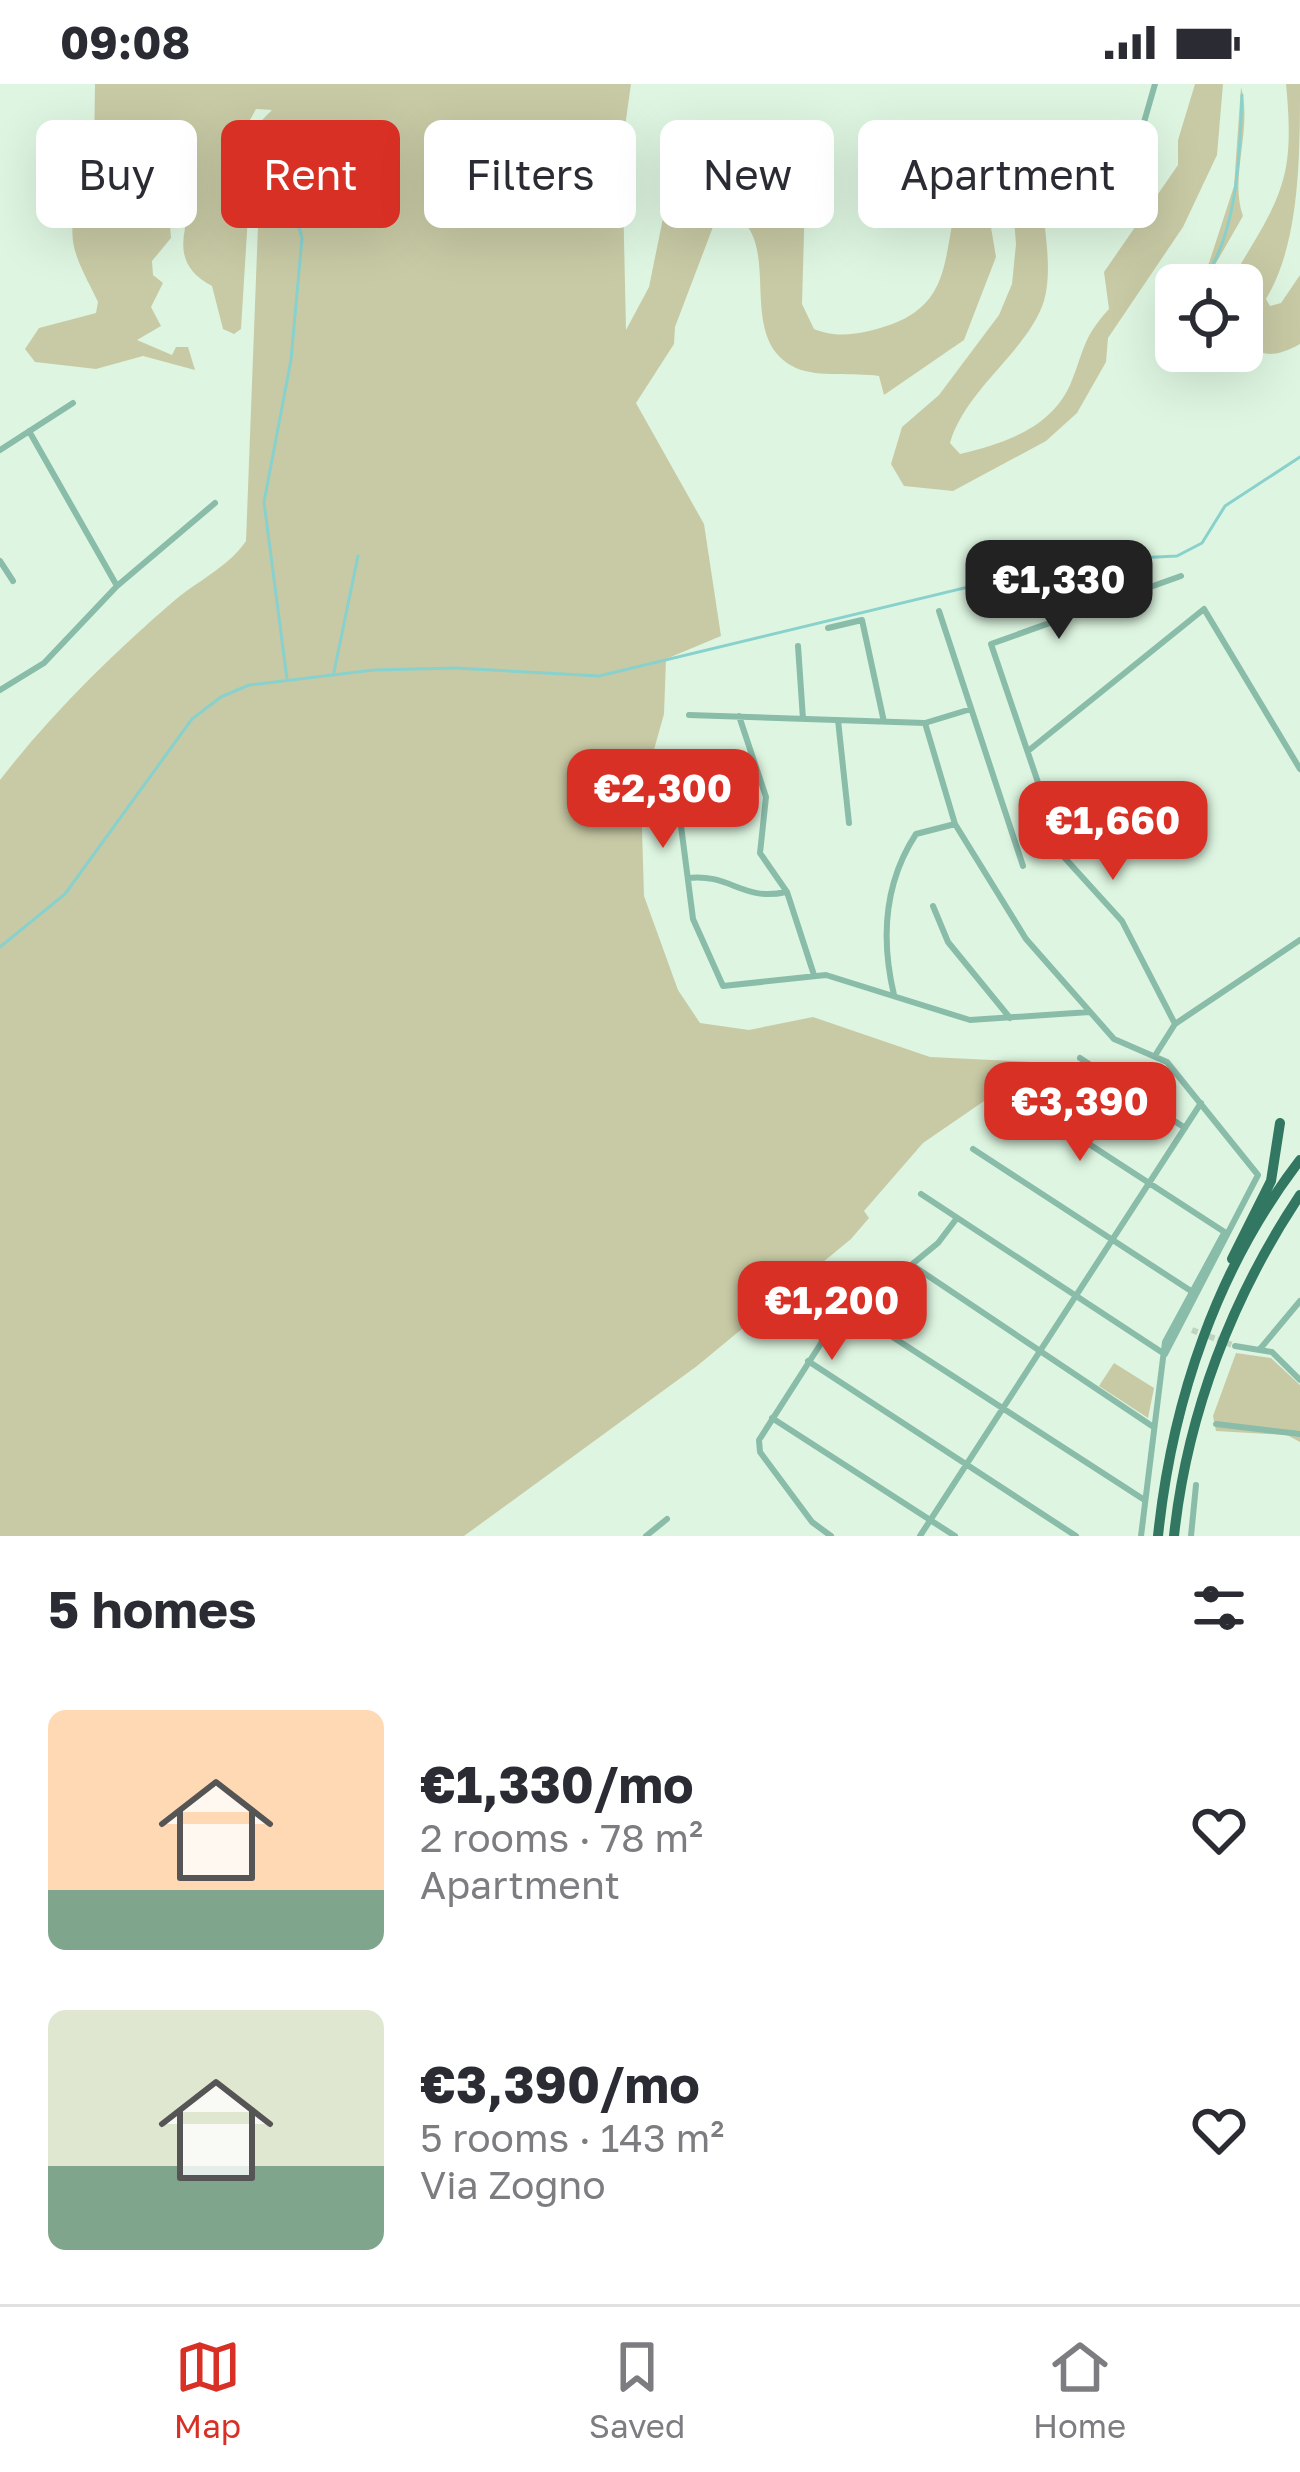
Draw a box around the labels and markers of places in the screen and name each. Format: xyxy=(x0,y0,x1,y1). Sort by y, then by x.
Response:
pin: €1,330 xyxy=(961,540,1157,642)
pin: €2,300 xyxy=(565,749,761,851)
pin: €1,660 xyxy=(1015,781,1211,883)
pin: €3,390 xyxy=(982,1062,1178,1164)
pin: €1,200 xyxy=(734,1261,930,1363)

